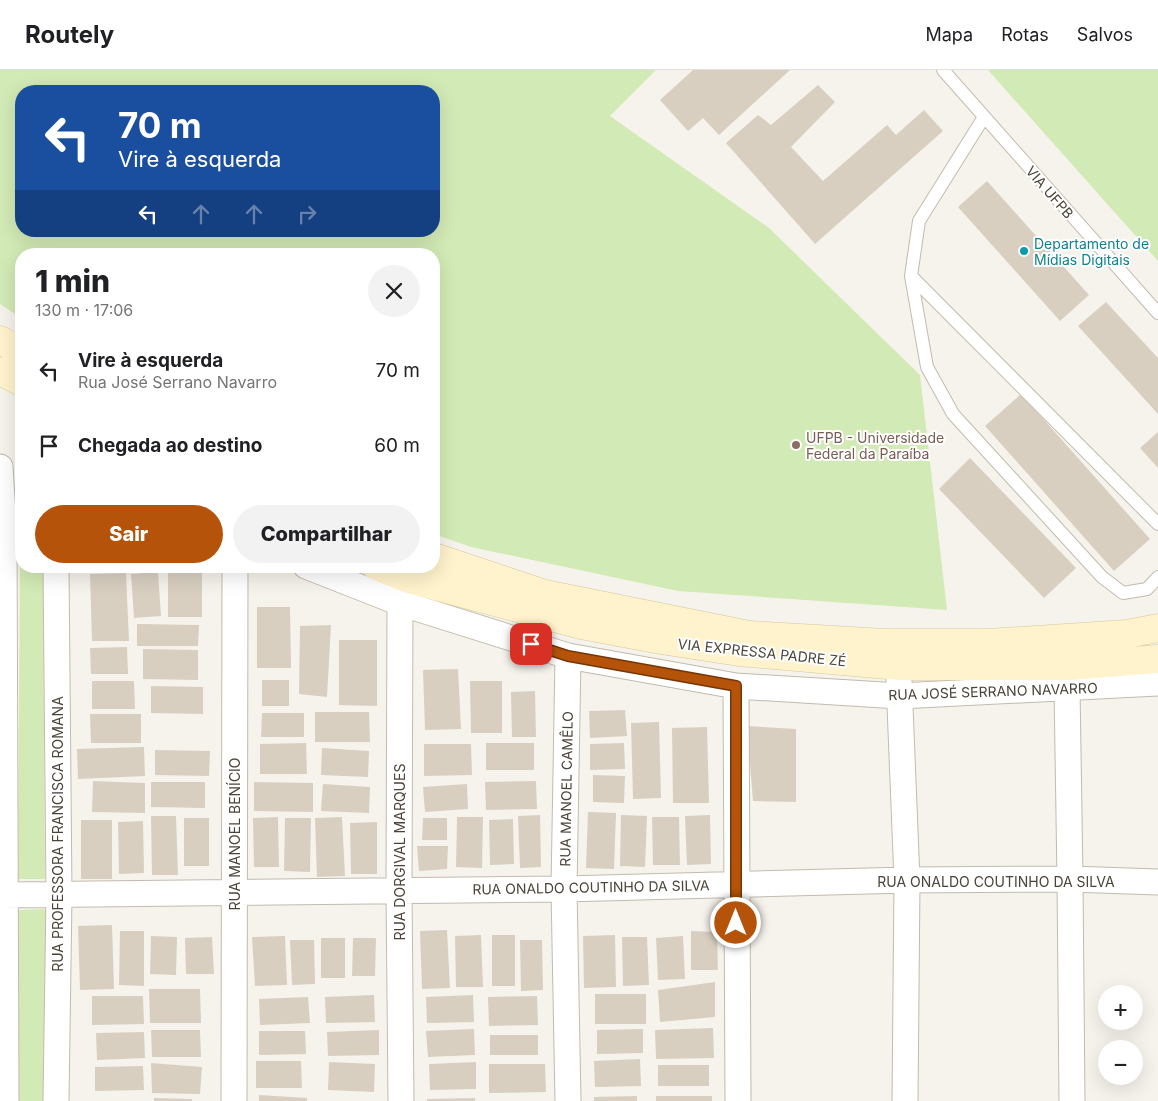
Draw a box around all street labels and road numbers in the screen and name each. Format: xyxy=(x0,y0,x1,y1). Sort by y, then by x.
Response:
street label: VIA UFPB xyxy=(1023,162,1077,222)
street label: VIA EXPRESSA PADRE ZÉ xyxy=(677,635,847,669)
street label: RUA JOSÉ SERRANO NAVARRO xyxy=(888,679,1098,703)
street label: RUA PROFESSORA FRANCISCA ROMANA xyxy=(49,696,66,972)
street label: RUA MANOEL CAMÊLO xyxy=(556,711,576,867)
street label: RUA MANOEL BENÍCIO xyxy=(226,757,243,911)
street label: RUA DORGIVAL MARQUES xyxy=(391,764,408,940)
street label: RUA ONALDO COUTINHO DA SILVA xyxy=(877,873,1115,890)
street label: RUA ONALDO COUTINHO DA SILVA xyxy=(472,876,710,898)

